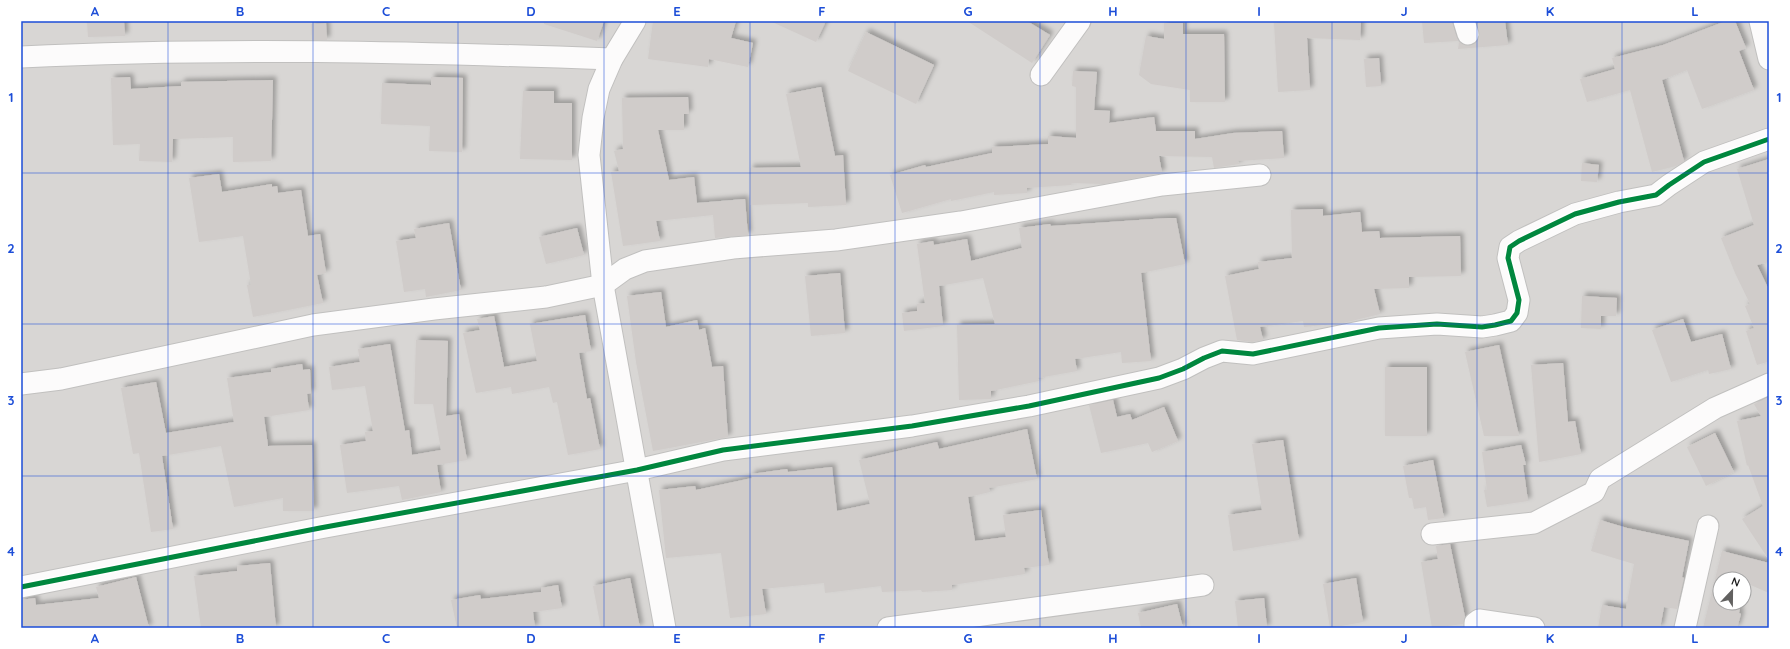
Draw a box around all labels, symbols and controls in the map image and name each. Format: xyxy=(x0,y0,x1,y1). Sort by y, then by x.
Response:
text: A xyxy=(91,3,100,19)
text: B xyxy=(236,3,244,19)
text: C xyxy=(382,3,390,19)
text: D xyxy=(526,3,536,19)
text: E xyxy=(673,3,681,19)
text: F xyxy=(818,3,826,19)
text: G xyxy=(963,3,973,19)
text: H xyxy=(1108,3,1118,19)
text: I xyxy=(1257,3,1261,19)
text: J xyxy=(1400,3,1408,19)
text: K xyxy=(1546,3,1555,19)
text: L xyxy=(1691,3,1699,19)
text: 1 xyxy=(8,89,14,105)
text: 1 xyxy=(1776,89,1782,105)
text: 2 xyxy=(7,240,15,256)
text: 2 xyxy=(1775,240,1783,256)
text: 3 xyxy=(8,392,15,408)
text: 3 xyxy=(1776,392,1783,408)
text: 4 xyxy=(7,543,15,559)
text: 4 xyxy=(1775,543,1783,559)
north arrow xyxy=(1712,571,1752,611)
text: N xyxy=(1729,574,1742,590)
text: A xyxy=(91,630,100,646)
text: B xyxy=(236,630,244,646)
text: C xyxy=(382,630,390,646)
text: D xyxy=(526,630,536,646)
text: E xyxy=(673,630,681,646)
text: F xyxy=(818,630,826,646)
text: G xyxy=(963,630,973,646)
text: H xyxy=(1108,630,1118,646)
text: I xyxy=(1257,630,1261,646)
text: J xyxy=(1400,630,1408,646)
text: K xyxy=(1546,630,1555,646)
text: L xyxy=(1691,630,1699,646)

